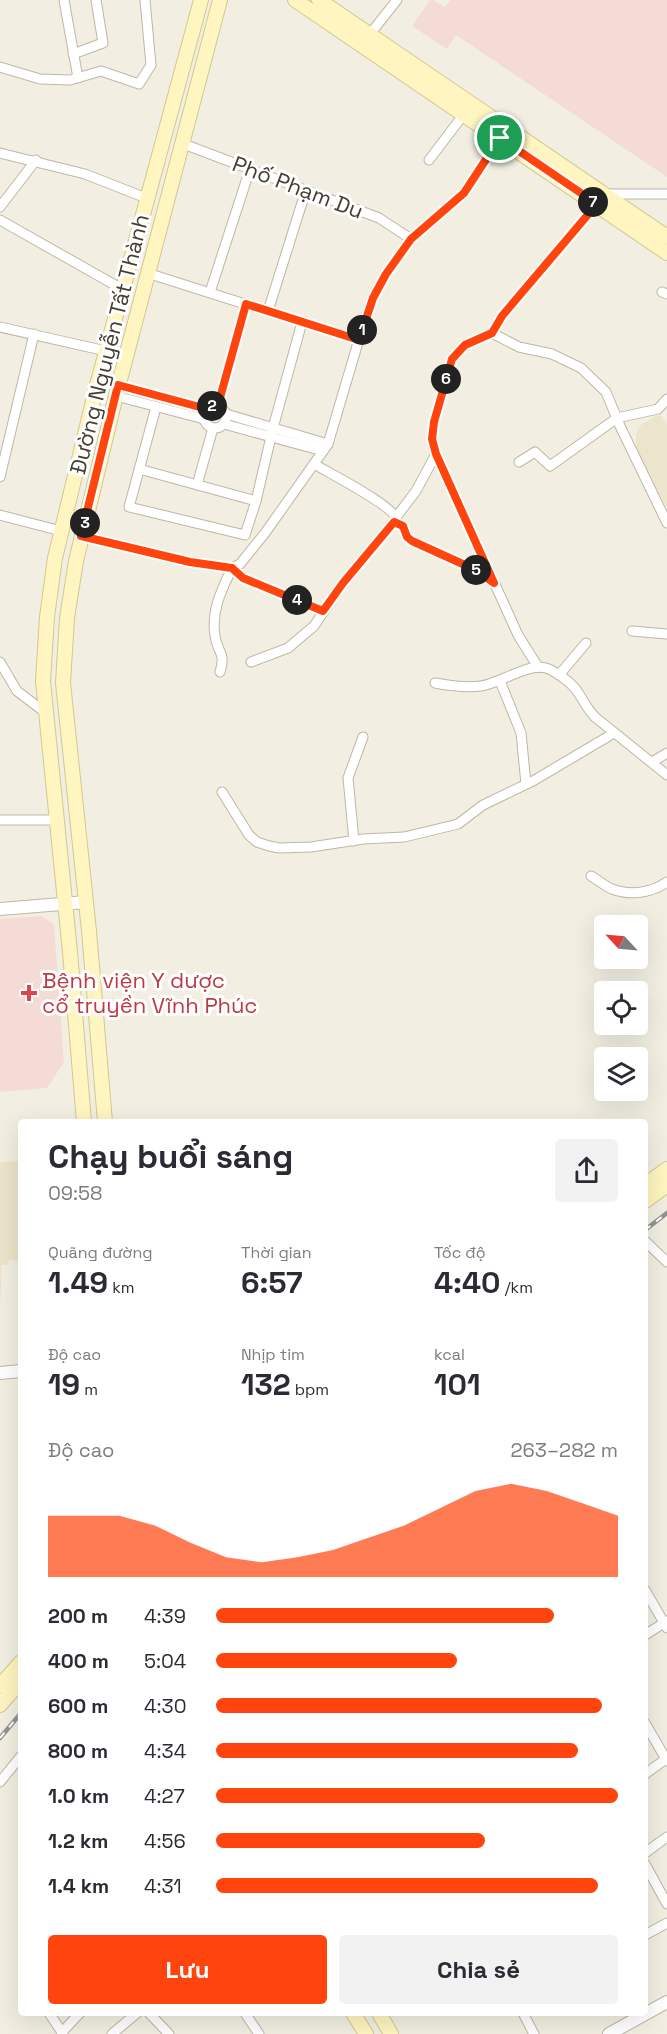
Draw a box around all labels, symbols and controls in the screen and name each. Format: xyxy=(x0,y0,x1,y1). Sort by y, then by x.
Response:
pin xyxy=(474,112,525,163)
icon: arrive xyxy=(483,121,516,154)
street label: Phố Phạm Du xyxy=(229,149,367,225)
pin: 7 xyxy=(578,187,608,217)
text: 7 xyxy=(589,191,597,212)
street label: Đường Nguyễn Tất Thành xyxy=(63,211,155,477)
pin: 1 xyxy=(347,315,377,345)
text: 1 xyxy=(358,319,366,340)
pin: 6 xyxy=(431,364,461,394)
text: 6 xyxy=(441,368,451,389)
pin: 2 xyxy=(197,391,227,421)
text: 2 xyxy=(207,395,217,416)
pin: 3 xyxy=(70,508,100,538)
text: 3 xyxy=(80,512,90,533)
pin: 5 xyxy=(461,555,491,585)
text: 5 xyxy=(471,559,481,580)
pin: 4 xyxy=(282,585,312,615)
text: 4 xyxy=(292,589,302,610)
north arrow xyxy=(594,915,648,969)
map controls xyxy=(594,915,648,1101)
place label: Bệnh viện Y dược cổ truyền Vĩnh Phúc xyxy=(42,966,258,1019)
button: locate xyxy=(594,981,648,1035)
marker: Bệnh viện Y dược cổ truyền Vĩnh Phúc xyxy=(20,984,38,1002)
button: layers xyxy=(594,1047,648,1101)
text: Chạy buổi sáng xyxy=(48,1136,293,1178)
button: share xyxy=(555,1139,618,1202)
text: 09:58 xyxy=(48,1180,103,1206)
text: Quãng đường xyxy=(48,1242,153,1263)
text: Thời gian xyxy=(241,1242,312,1263)
text: Tốc độ xyxy=(434,1242,486,1263)
text: 1.49 xyxy=(48,1263,108,1302)
text: 6:57 xyxy=(241,1263,303,1302)
text: 4:40 xyxy=(434,1263,501,1302)
text: km xyxy=(108,1277,135,1298)
text: /km xyxy=(501,1277,533,1298)
text: Độ cao xyxy=(48,1344,101,1365)
text: Nhịp tim xyxy=(241,1344,305,1365)
text: kcal xyxy=(434,1344,465,1365)
text: 19 xyxy=(48,1365,80,1404)
text: 132 xyxy=(241,1365,291,1404)
text: 101 xyxy=(434,1365,481,1404)
text: m xyxy=(80,1379,98,1400)
text: bpm xyxy=(291,1379,329,1400)
text: Độ cao xyxy=(48,1437,114,1463)
text: 263–282 m xyxy=(511,1437,618,1463)
text: 200 m xyxy=(48,1603,108,1629)
text: 4:39 xyxy=(144,1603,186,1629)
text: 400 m xyxy=(48,1648,109,1674)
text: 5:04 xyxy=(144,1648,186,1674)
text: 600 m xyxy=(48,1693,108,1719)
text: 4:30 xyxy=(144,1693,186,1719)
text: 800 m xyxy=(48,1738,108,1764)
text: 4:34 xyxy=(144,1738,186,1764)
text: 1.0 km xyxy=(48,1783,109,1809)
text: 4:27 xyxy=(144,1783,185,1809)
text: 1.2 km xyxy=(48,1828,108,1854)
text: 4:56 xyxy=(144,1828,186,1854)
text: 1.4 km xyxy=(48,1873,109,1899)
text: 4:31 xyxy=(144,1873,182,1899)
button: Lưu xyxy=(48,1935,327,2004)
button: Chia sẻ xyxy=(339,1935,618,2004)

